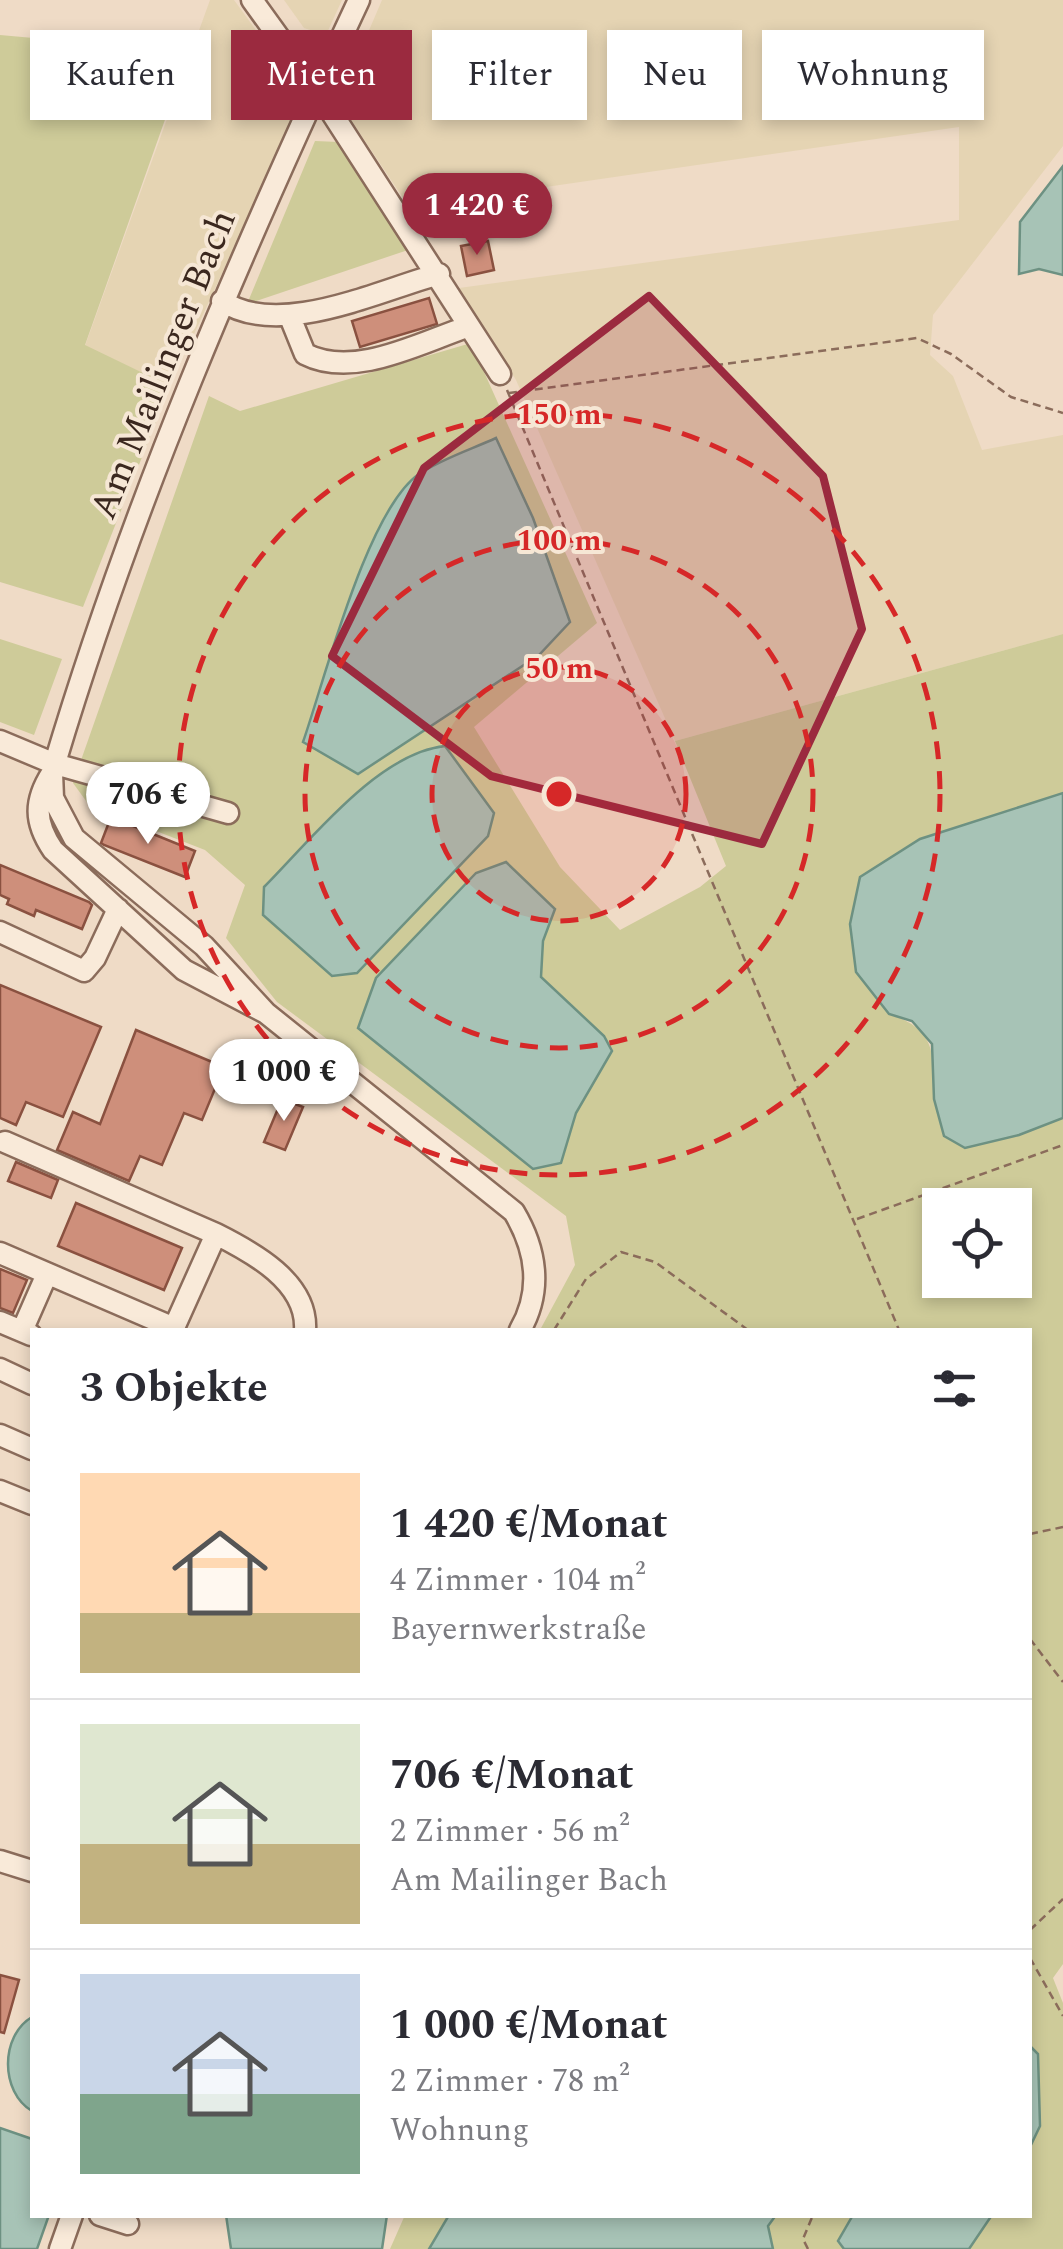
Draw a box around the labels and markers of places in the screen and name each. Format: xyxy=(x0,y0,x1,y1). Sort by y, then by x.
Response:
pin: 1 420 € xyxy=(385,173,569,258)
pin: 706 € xyxy=(78,762,218,847)
centre of rings xyxy=(541,776,577,812)
pin: 1 000 € xyxy=(192,1039,376,1124)

